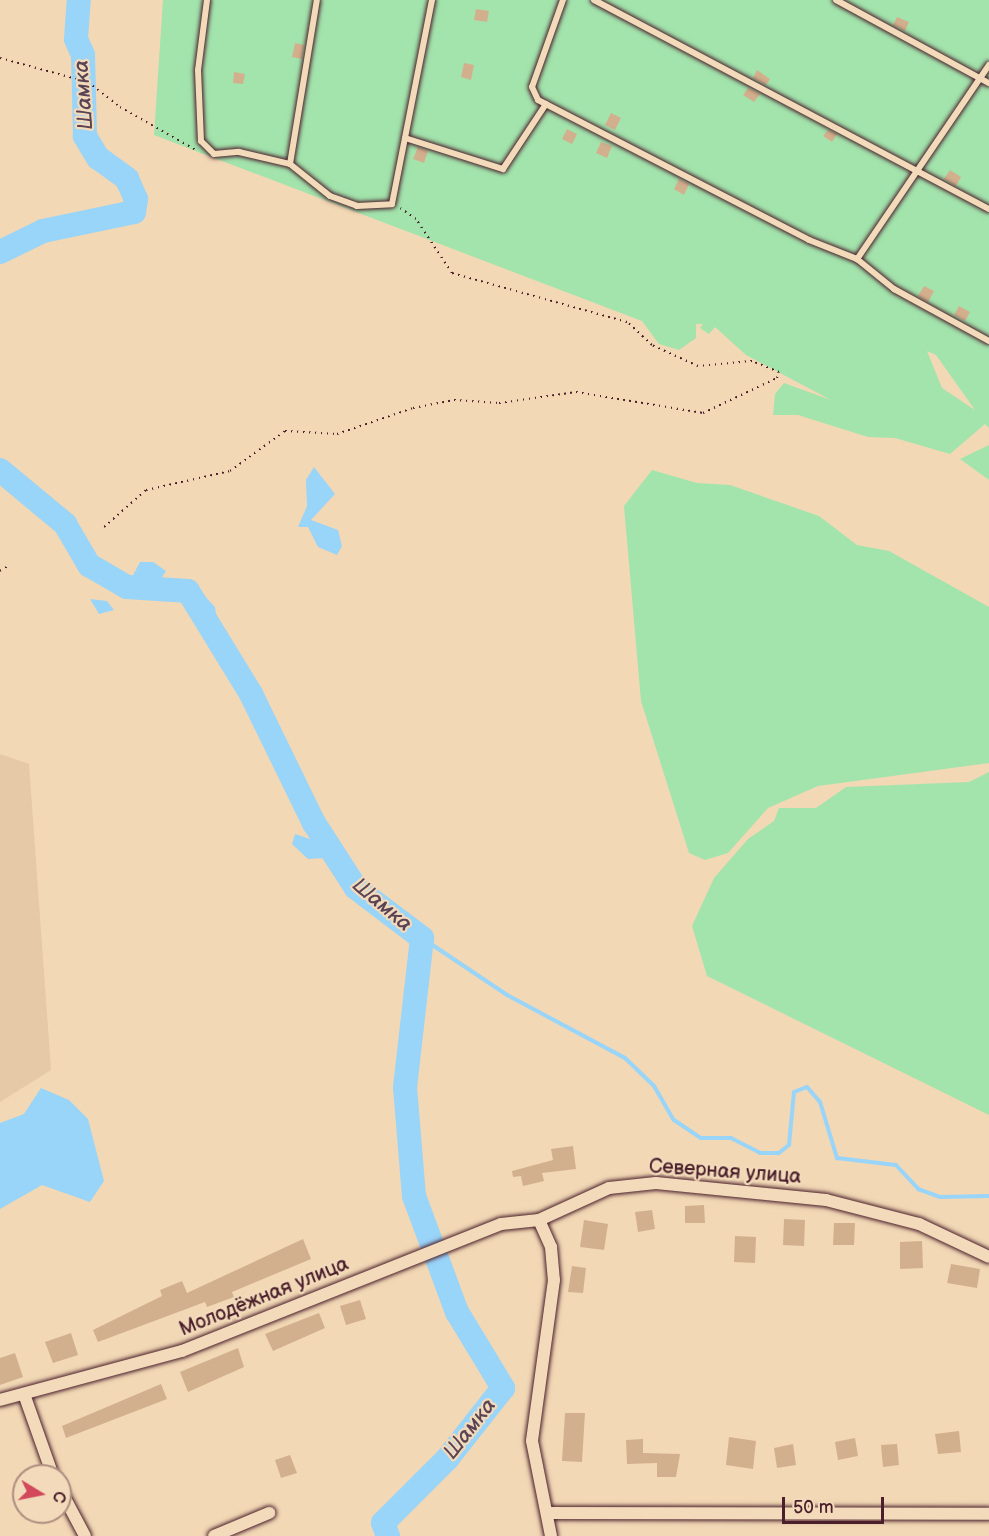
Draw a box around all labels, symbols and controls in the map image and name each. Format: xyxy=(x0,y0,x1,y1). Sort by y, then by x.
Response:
water label: Шамка xyxy=(69,59,99,131)
water label: Шамка xyxy=(347,873,417,937)
street label: Северная улица xyxy=(648,1155,802,1189)
street label: Молодёжная улица xyxy=(176,1252,352,1342)
water label: Шамка xyxy=(438,1394,502,1464)
north arrow xyxy=(12,1464,72,1524)
scale bar xyxy=(785,1485,887,1523)
text: С xyxy=(48,1490,69,1504)
text: 50 m xyxy=(793,1497,834,1518)

